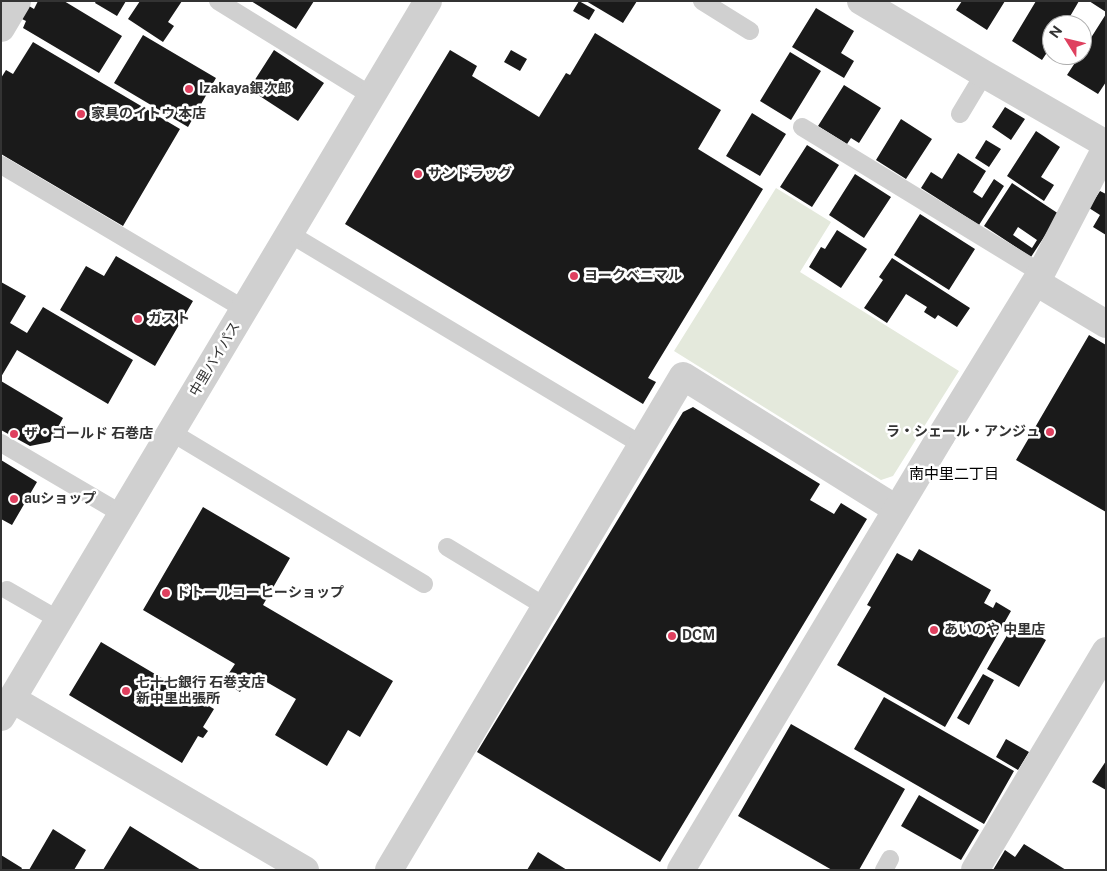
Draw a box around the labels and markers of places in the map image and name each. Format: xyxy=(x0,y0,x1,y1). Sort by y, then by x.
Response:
place label: Izakaya銀次郎 xyxy=(199,81,291,97)
marker: Izakaya銀次郎 xyxy=(183,83,195,95)
place label: 家具のイトウ 本店 xyxy=(91,106,206,122)
marker: 家具のイトウ 本店 xyxy=(75,108,87,120)
place label: サンドラッグ xyxy=(428,166,512,182)
marker: サンドラッグ xyxy=(412,168,424,180)
place label: ヨークベニマル xyxy=(584,268,682,284)
marker: ヨークベニマル xyxy=(568,270,580,282)
place label: ガスト xyxy=(148,311,190,327)
marker: ガスト xyxy=(132,313,144,325)
place label: ラ・シェール・アンジュ xyxy=(886,424,1040,440)
place label: ザ・ゴールド 石巻店 xyxy=(24,426,153,442)
marker: ラ・シェール・アンジュ xyxy=(1044,426,1056,438)
marker: ザ・ゴールド 石巻店 xyxy=(8,428,20,440)
place label: auショップ xyxy=(24,491,96,507)
marker: auショップ xyxy=(8,493,20,505)
place label: ドトールコーヒーショップ xyxy=(176,585,344,601)
marker: ドトールコーヒーショップ xyxy=(160,587,172,599)
place label: あいのや 中里店 xyxy=(944,622,1045,638)
marker: あいのや 中里店 xyxy=(928,624,940,636)
place label: DCM xyxy=(682,628,715,644)
marker: DCM xyxy=(666,630,678,642)
place label: 七十七銀行 石巻支店 新中里出張所 xyxy=(136,675,265,708)
marker: 七十七銀行 石巻支店 新中里出張所 xyxy=(120,685,132,697)

